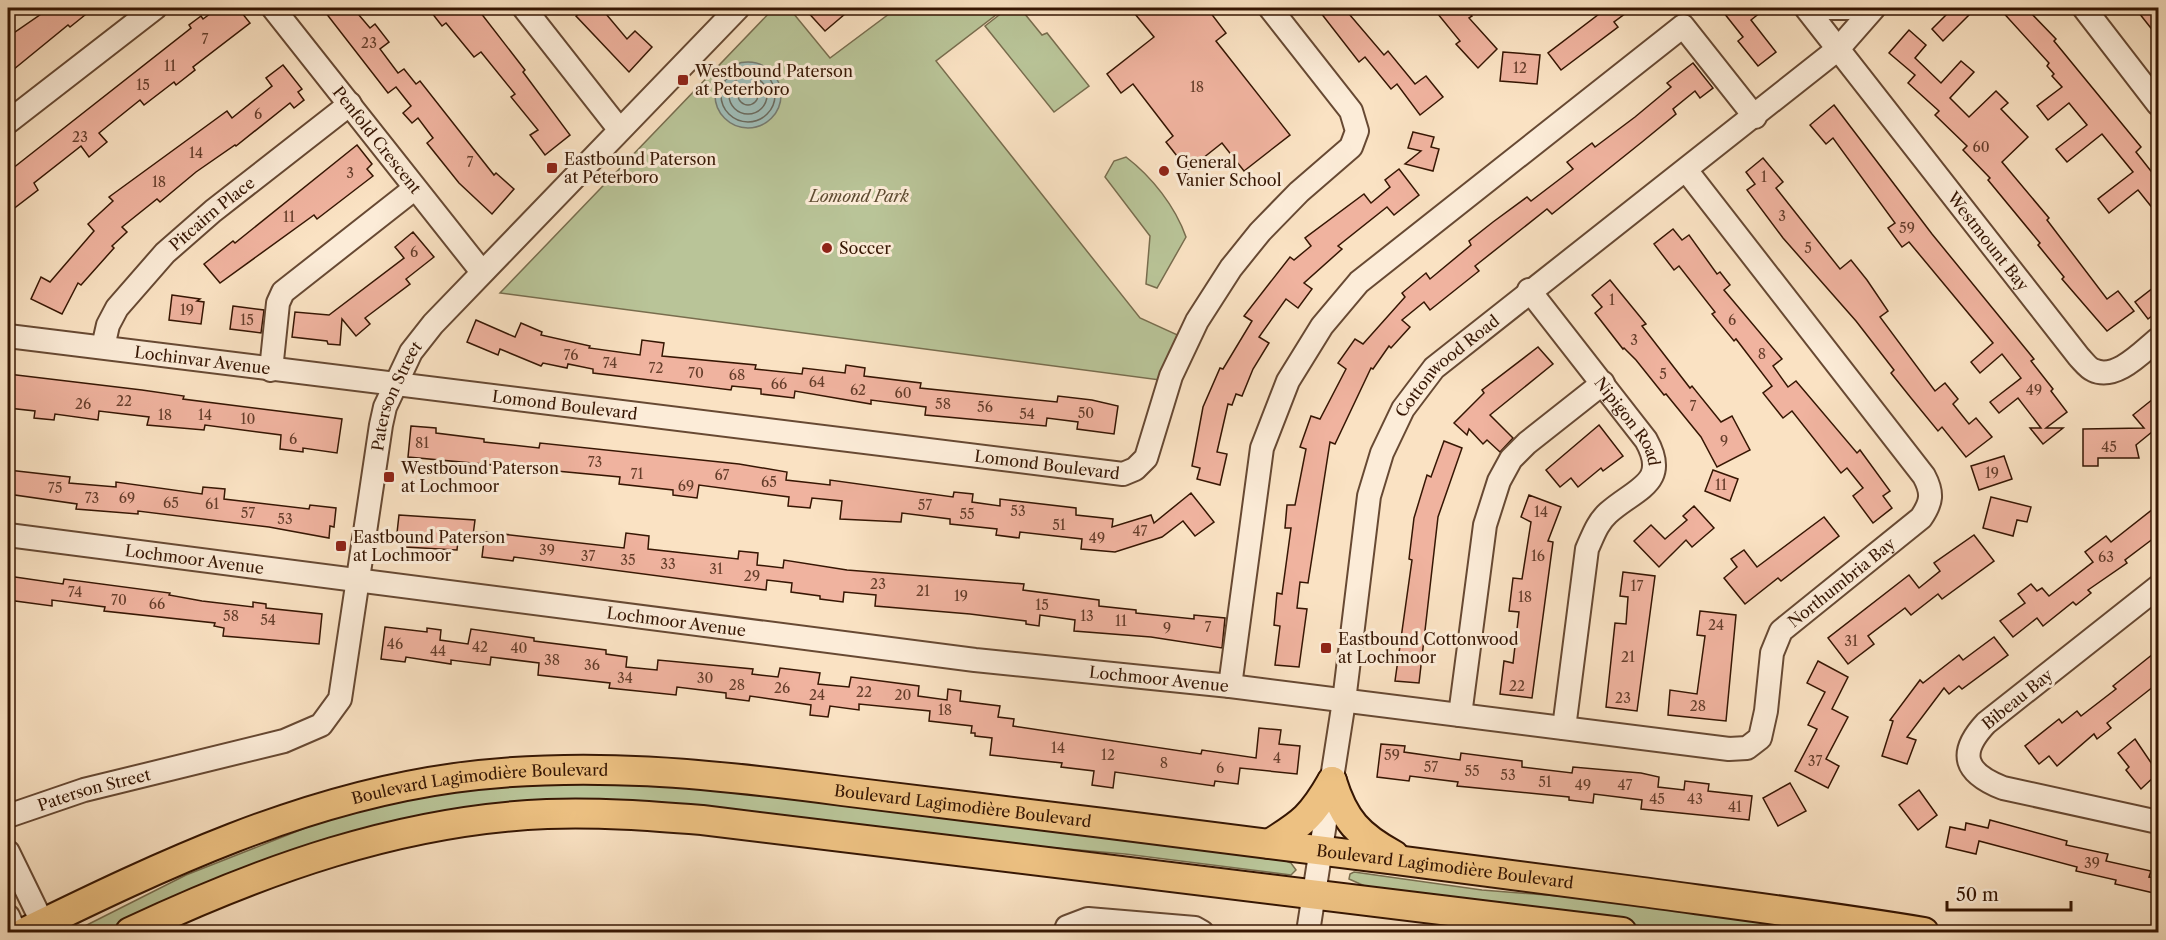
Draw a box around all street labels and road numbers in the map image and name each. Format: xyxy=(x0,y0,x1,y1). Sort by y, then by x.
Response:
street label: Penfold Crescent xyxy=(329,82,426,198)
street label: Pitcairn Place xyxy=(165,172,259,255)
street label: Westmount Bay xyxy=(1943,187,2034,296)
street label: Cottonwood Road xyxy=(1391,310,1503,420)
street label: Paterson Street xyxy=(367,337,426,452)
street label: Lochinvar Avenue xyxy=(133,342,272,378)
street label: Nipigon Road xyxy=(1590,373,1664,467)
street label: Lomond Boulevard xyxy=(491,386,639,424)
street label: Lomond Boulevard xyxy=(973,446,1121,484)
street label: Northumbria Bay xyxy=(1784,532,1900,631)
street label: Lochmoor Avenue xyxy=(124,540,265,578)
street label: Lochmoor Avenue xyxy=(606,602,747,640)
street label: Lochmoor Avenue xyxy=(1088,662,1230,696)
street label: Bibeau Bay xyxy=(1978,664,2057,734)
street label: Boulevard Lagimodière Boulevard xyxy=(349,760,609,808)
street label: Paterson Street xyxy=(35,764,153,815)
street label: Boulevard Lagimodière Boulevard xyxy=(833,780,1093,831)
street label: Boulevard Lagimodière Boulevard xyxy=(1315,840,1575,893)

